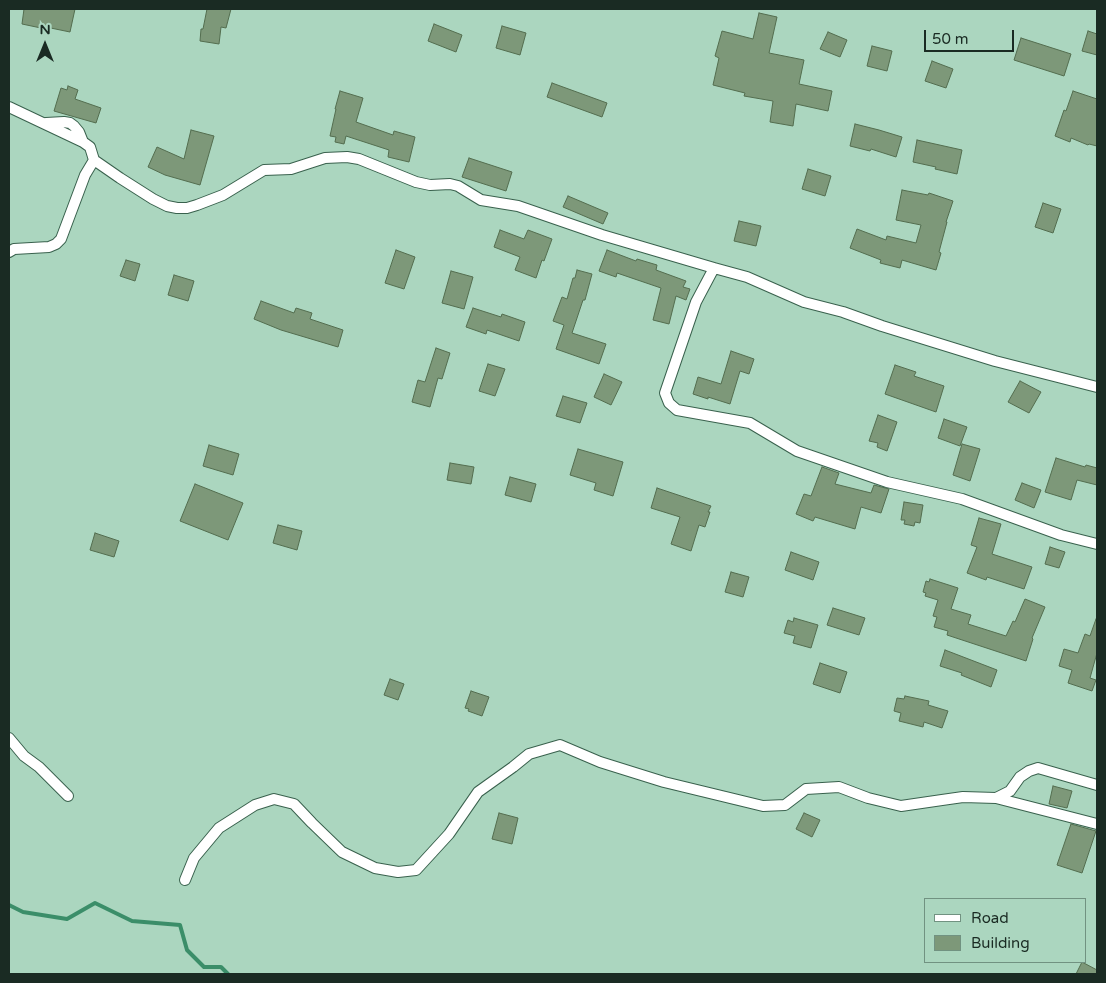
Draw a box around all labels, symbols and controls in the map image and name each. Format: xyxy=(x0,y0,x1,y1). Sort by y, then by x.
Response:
north arrow xyxy=(20,20,70,70)
scale bar xyxy=(926,20,1016,52)
text: N xyxy=(39,21,51,38)
text: 50 m xyxy=(932,30,969,48)
legend xyxy=(924,898,1086,963)
text: Road xyxy=(971,909,1009,927)
text: Building xyxy=(971,934,1030,952)

